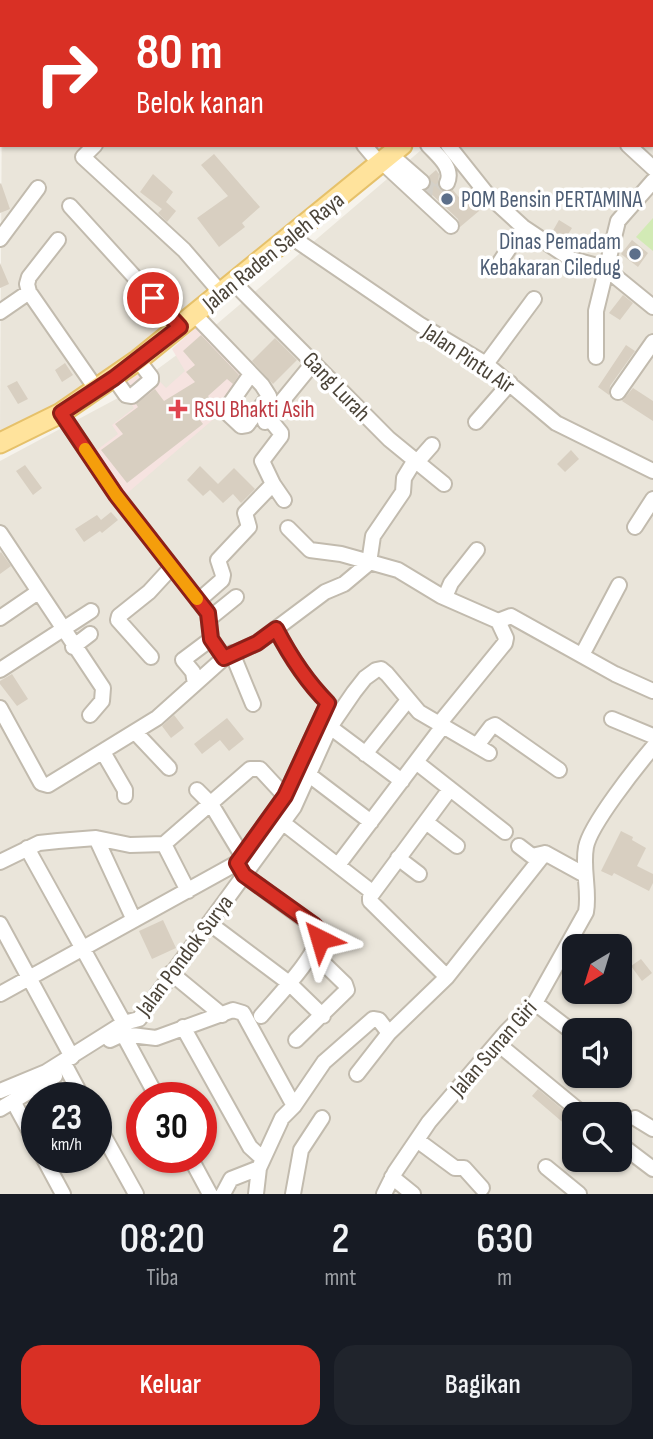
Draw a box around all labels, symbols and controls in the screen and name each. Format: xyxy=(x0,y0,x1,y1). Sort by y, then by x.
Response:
text: 80 m xyxy=(136,24,223,83)
icon: right xyxy=(21,28,112,119)
text: Belok kanan xyxy=(136,84,264,123)
street label: Jalan Raden Saleh Raya xyxy=(196,186,350,318)
place label: POM Bensin PERTAMINA xyxy=(461,186,642,214)
marker: POM Bensin PERTAMINA xyxy=(439,191,455,207)
place label: Dinas Pemadam Kebakaran Ciledug xyxy=(480,228,621,282)
marker: Dinas Pemadam Kebakaran Ciledug xyxy=(627,246,643,262)
pin xyxy=(123,268,183,328)
icon: arrive xyxy=(134,279,172,317)
street label: Jalan Pintu Air xyxy=(416,317,520,400)
street label: Gang Lurah xyxy=(296,346,376,427)
place label: RSU Bhakti Asih xyxy=(194,396,315,424)
marker: RSU Bhakti Asih xyxy=(168,399,188,419)
street label: Jalan Pondok Surya xyxy=(130,889,239,1023)
position arrow xyxy=(283,902,357,976)
north arrow xyxy=(562,934,632,1004)
map controls xyxy=(562,934,632,1172)
street label: Jalan Sunan Giri xyxy=(444,995,543,1103)
button: sound xyxy=(562,1018,632,1088)
speed limit sign: 30 xyxy=(126,1082,217,1173)
text: 23 xyxy=(51,1097,82,1140)
button: search xyxy=(562,1102,632,1172)
text: km/h xyxy=(51,1134,82,1155)
text: 08:20 xyxy=(120,1214,205,1265)
text: 2 xyxy=(331,1214,349,1265)
text: 630 xyxy=(476,1214,533,1265)
text: Tiba xyxy=(146,1264,178,1292)
text: mnt xyxy=(325,1264,356,1292)
text: m xyxy=(497,1264,512,1292)
button: Keluar xyxy=(21,1345,320,1425)
button: Bagikan xyxy=(334,1345,632,1425)

